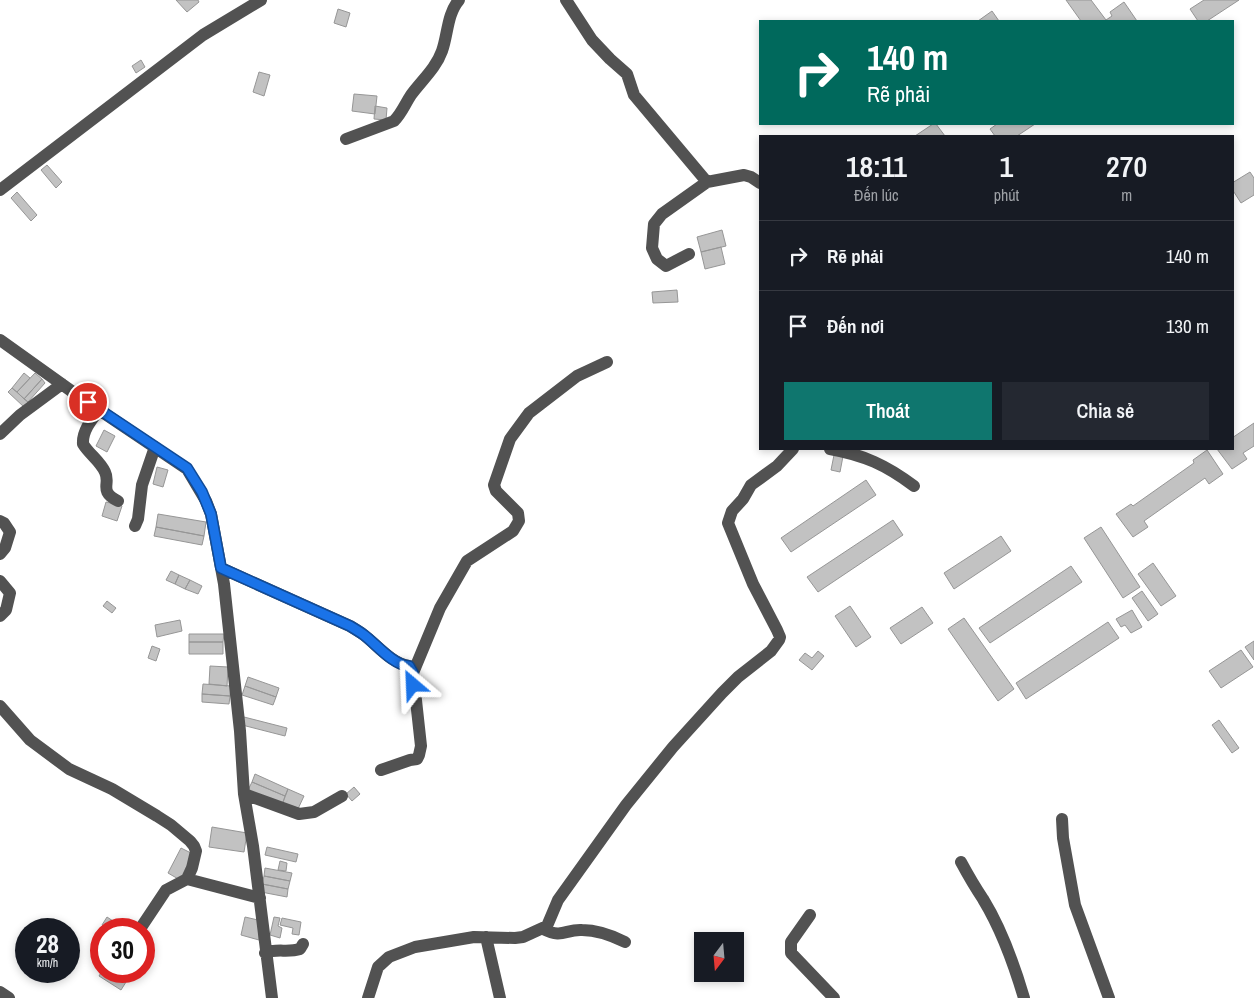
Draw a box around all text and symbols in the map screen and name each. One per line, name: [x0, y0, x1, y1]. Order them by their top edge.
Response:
text: 140 m: [867, 34, 948, 81]
icon: right: [784, 40, 849, 105]
text: Rẽ phải: [867, 79, 930, 109]
text: 18:11: [846, 146, 907, 186]
text: 1: [1000, 146, 1013, 186]
text: 270: [1106, 146, 1147, 186]
text: Đến lúc: [854, 184, 899, 206]
text: phút: [994, 184, 1019, 206]
text: m: [1121, 184, 1132, 206]
icon: right: [784, 242, 812, 270]
text: Rẽ phải: [827, 243, 883, 269]
text: 140 m: [1166, 243, 1209, 269]
icon: arrive: [784, 312, 812, 340]
text: Đến nơi: [827, 313, 884, 339]
text: 130 m: [1166, 313, 1209, 339]
pin: [67, 381, 109, 423]
button: Thoát: [784, 382, 992, 440]
button: Chia sẻ: [1002, 382, 1209, 440]
icon: arrive: [74, 388, 102, 416]
position arrow: [386, 658, 438, 710]
speed limit sign: 30: [90, 918, 155, 983]
text: 28: [36, 927, 59, 961]
north arrow: [694, 932, 744, 982]
map controls: [694, 932, 744, 982]
text: km/h: [37, 955, 58, 971]

